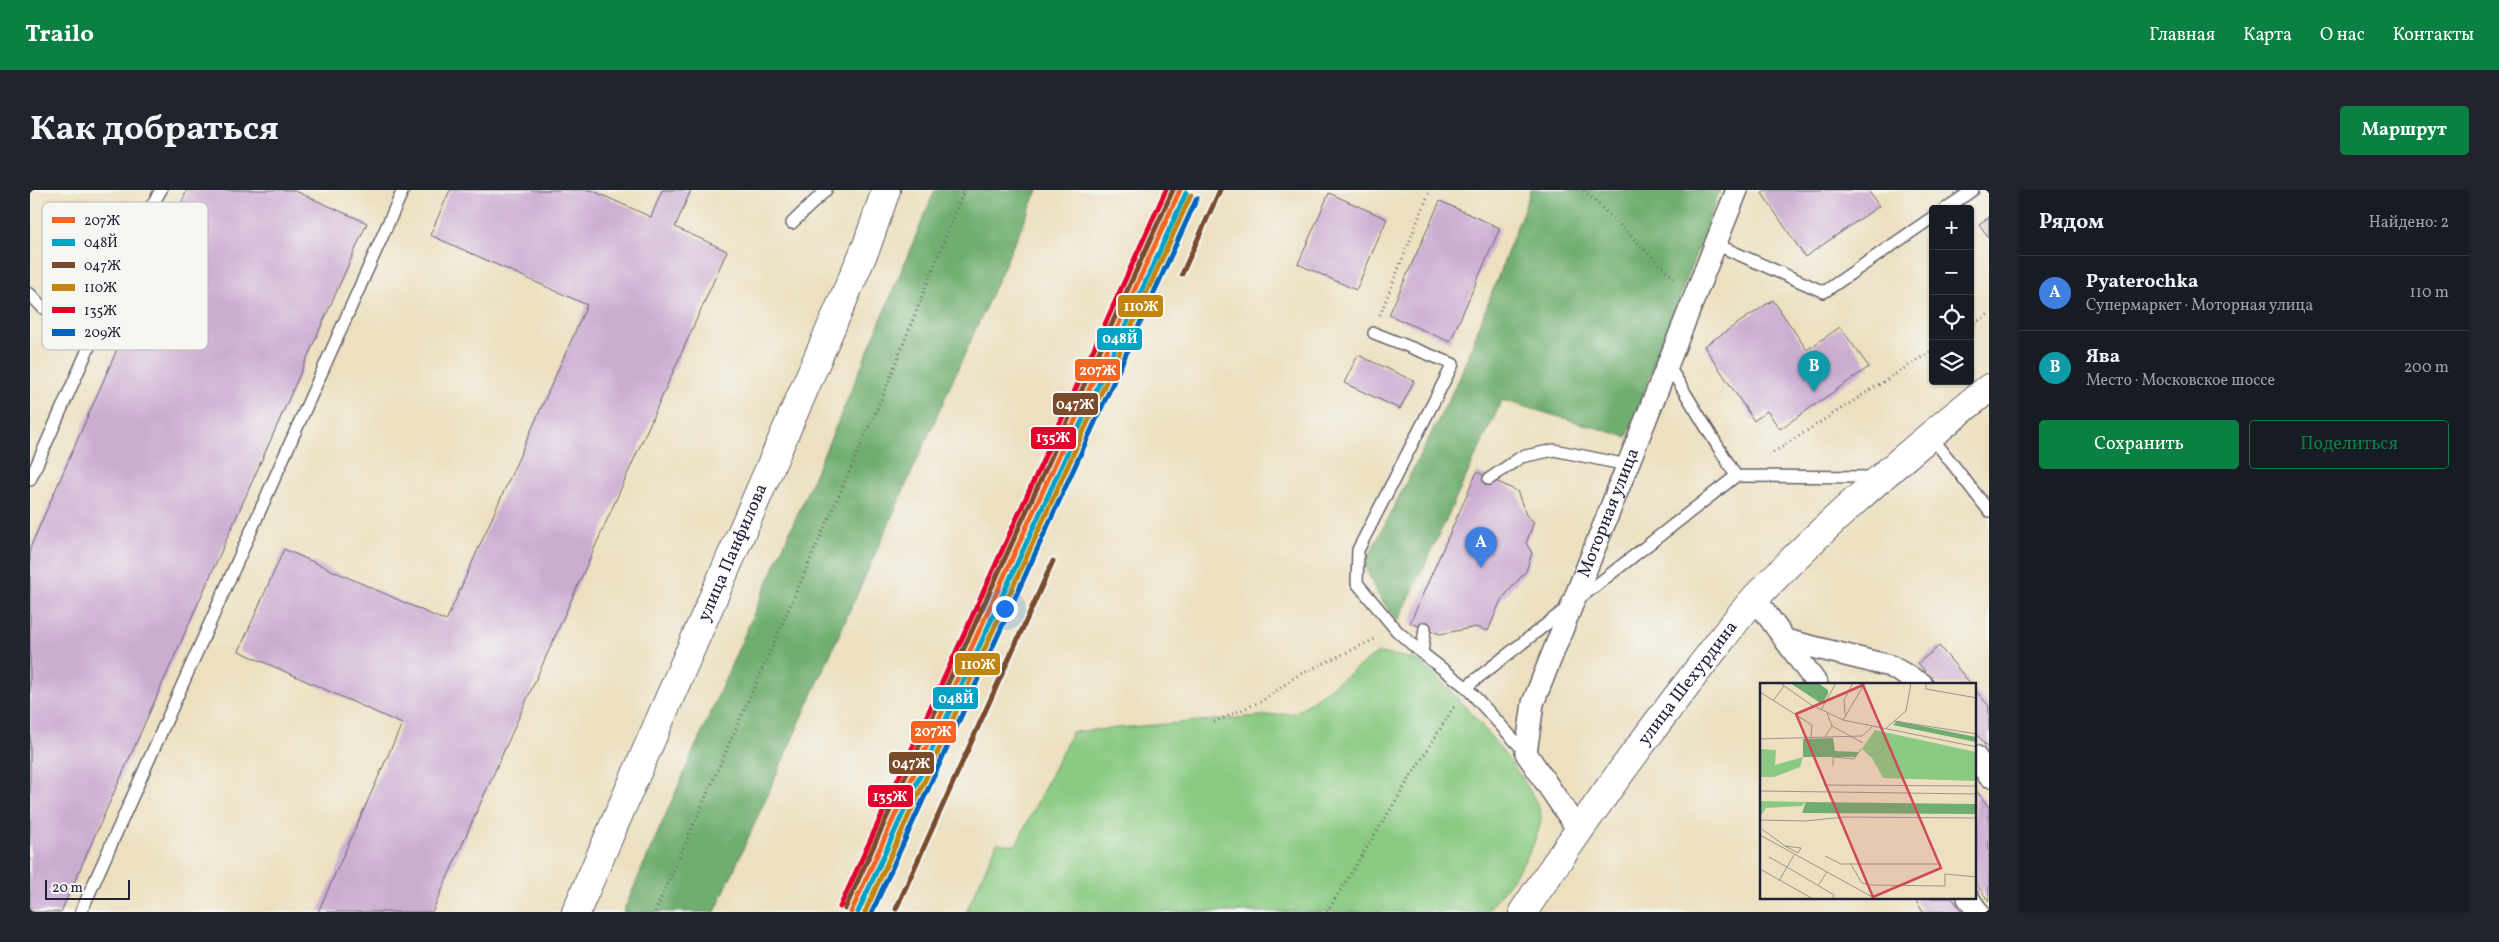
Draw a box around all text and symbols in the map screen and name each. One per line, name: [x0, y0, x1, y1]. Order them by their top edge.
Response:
text: Trailo: [25, 18, 94, 52]
text: Главная: [2149, 23, 2215, 48]
text: Карта: [2243, 23, 2292, 48]
text: О нас: [2320, 23, 2365, 48]
text: Контакты: [2393, 23, 2474, 48]
text: Как добраться: [30, 106, 279, 154]
button: Маршрут: [2340, 106, 2469, 155]
legend: [42, 202, 208, 350]
map controls: [1929, 205, 1974, 385]
button: +: [1929, 205, 1974, 250]
text: Рядом: [2039, 208, 2104, 237]
text: 207Ж: [84, 212, 121, 231]
text: Найдено: 2: [2369, 212, 2449, 234]
text: 048Й: [84, 233, 118, 253]
button: −: [1929, 250, 1974, 295]
text: 047Ж: [84, 257, 121, 276]
text: Pyaterochka: [2086, 269, 2198, 295]
text: 110Ж: [84, 279, 117, 298]
text: A: [2049, 282, 2061, 304]
text: 110 m: [2410, 282, 2449, 304]
line badge: 110Ж: [1117, 294, 1164, 318]
button: locate: [1929, 295, 1974, 340]
text: Супермаркет · Моторная улица: [2086, 295, 2313, 317]
text: 110Ж: [1124, 298, 1159, 317]
text: 135Ж: [84, 302, 117, 321]
text: 209Ж: [84, 324, 121, 343]
line badge: 048Й: [1096, 327, 1143, 351]
text: 048Й: [1102, 329, 1138, 349]
button: layers: [1929, 340, 1974, 385]
text: Ява: [2086, 344, 2120, 370]
pin: B: [1798, 351, 1830, 392]
text: B: [2050, 357, 2060, 379]
text: 200 m: [2404, 357, 2449, 379]
line badge: 207Ж: [1074, 358, 1121, 382]
text: 207Ж: [1079, 362, 1117, 381]
text: Место · Московское шоссе: [2086, 370, 2275, 392]
line badge: 047Ж: [1052, 392, 1099, 416]
text: 047Ж: [1056, 396, 1094, 415]
button: Сохранить: [2039, 420, 2239, 469]
button: Поделиться: [2249, 420, 2449, 469]
line badge: 135Ж: [1030, 426, 1077, 450]
text: 135Ж: [1036, 429, 1070, 448]
street label: Моторная улица: [1572, 444, 1646, 581]
street label: улица Панфилова: [692, 480, 774, 626]
pin: A: [1465, 527, 1497, 568]
your location: [992, 596, 1018, 622]
street label: улица Шехурдина: [1632, 616, 1744, 751]
line badge: 110Ж: [954, 652, 1001, 676]
text: 110Ж: [961, 656, 996, 675]
inset map: [1760, 683, 1976, 900]
line badge: 048Й: [932, 686, 979, 710]
text: 048Й: [938, 689, 974, 709]
line badge: 207Ж: [910, 720, 957, 744]
text: 207Ж: [914, 723, 952, 742]
line badge: 047Ж: [888, 751, 935, 775]
text: 047Ж: [892, 755, 930, 774]
line badge: 135Ж: [867, 784, 914, 808]
text: 135Ж: [873, 788, 907, 807]
scale bar: [45, 877, 130, 900]
text: 20 m: [52, 879, 83, 898]

